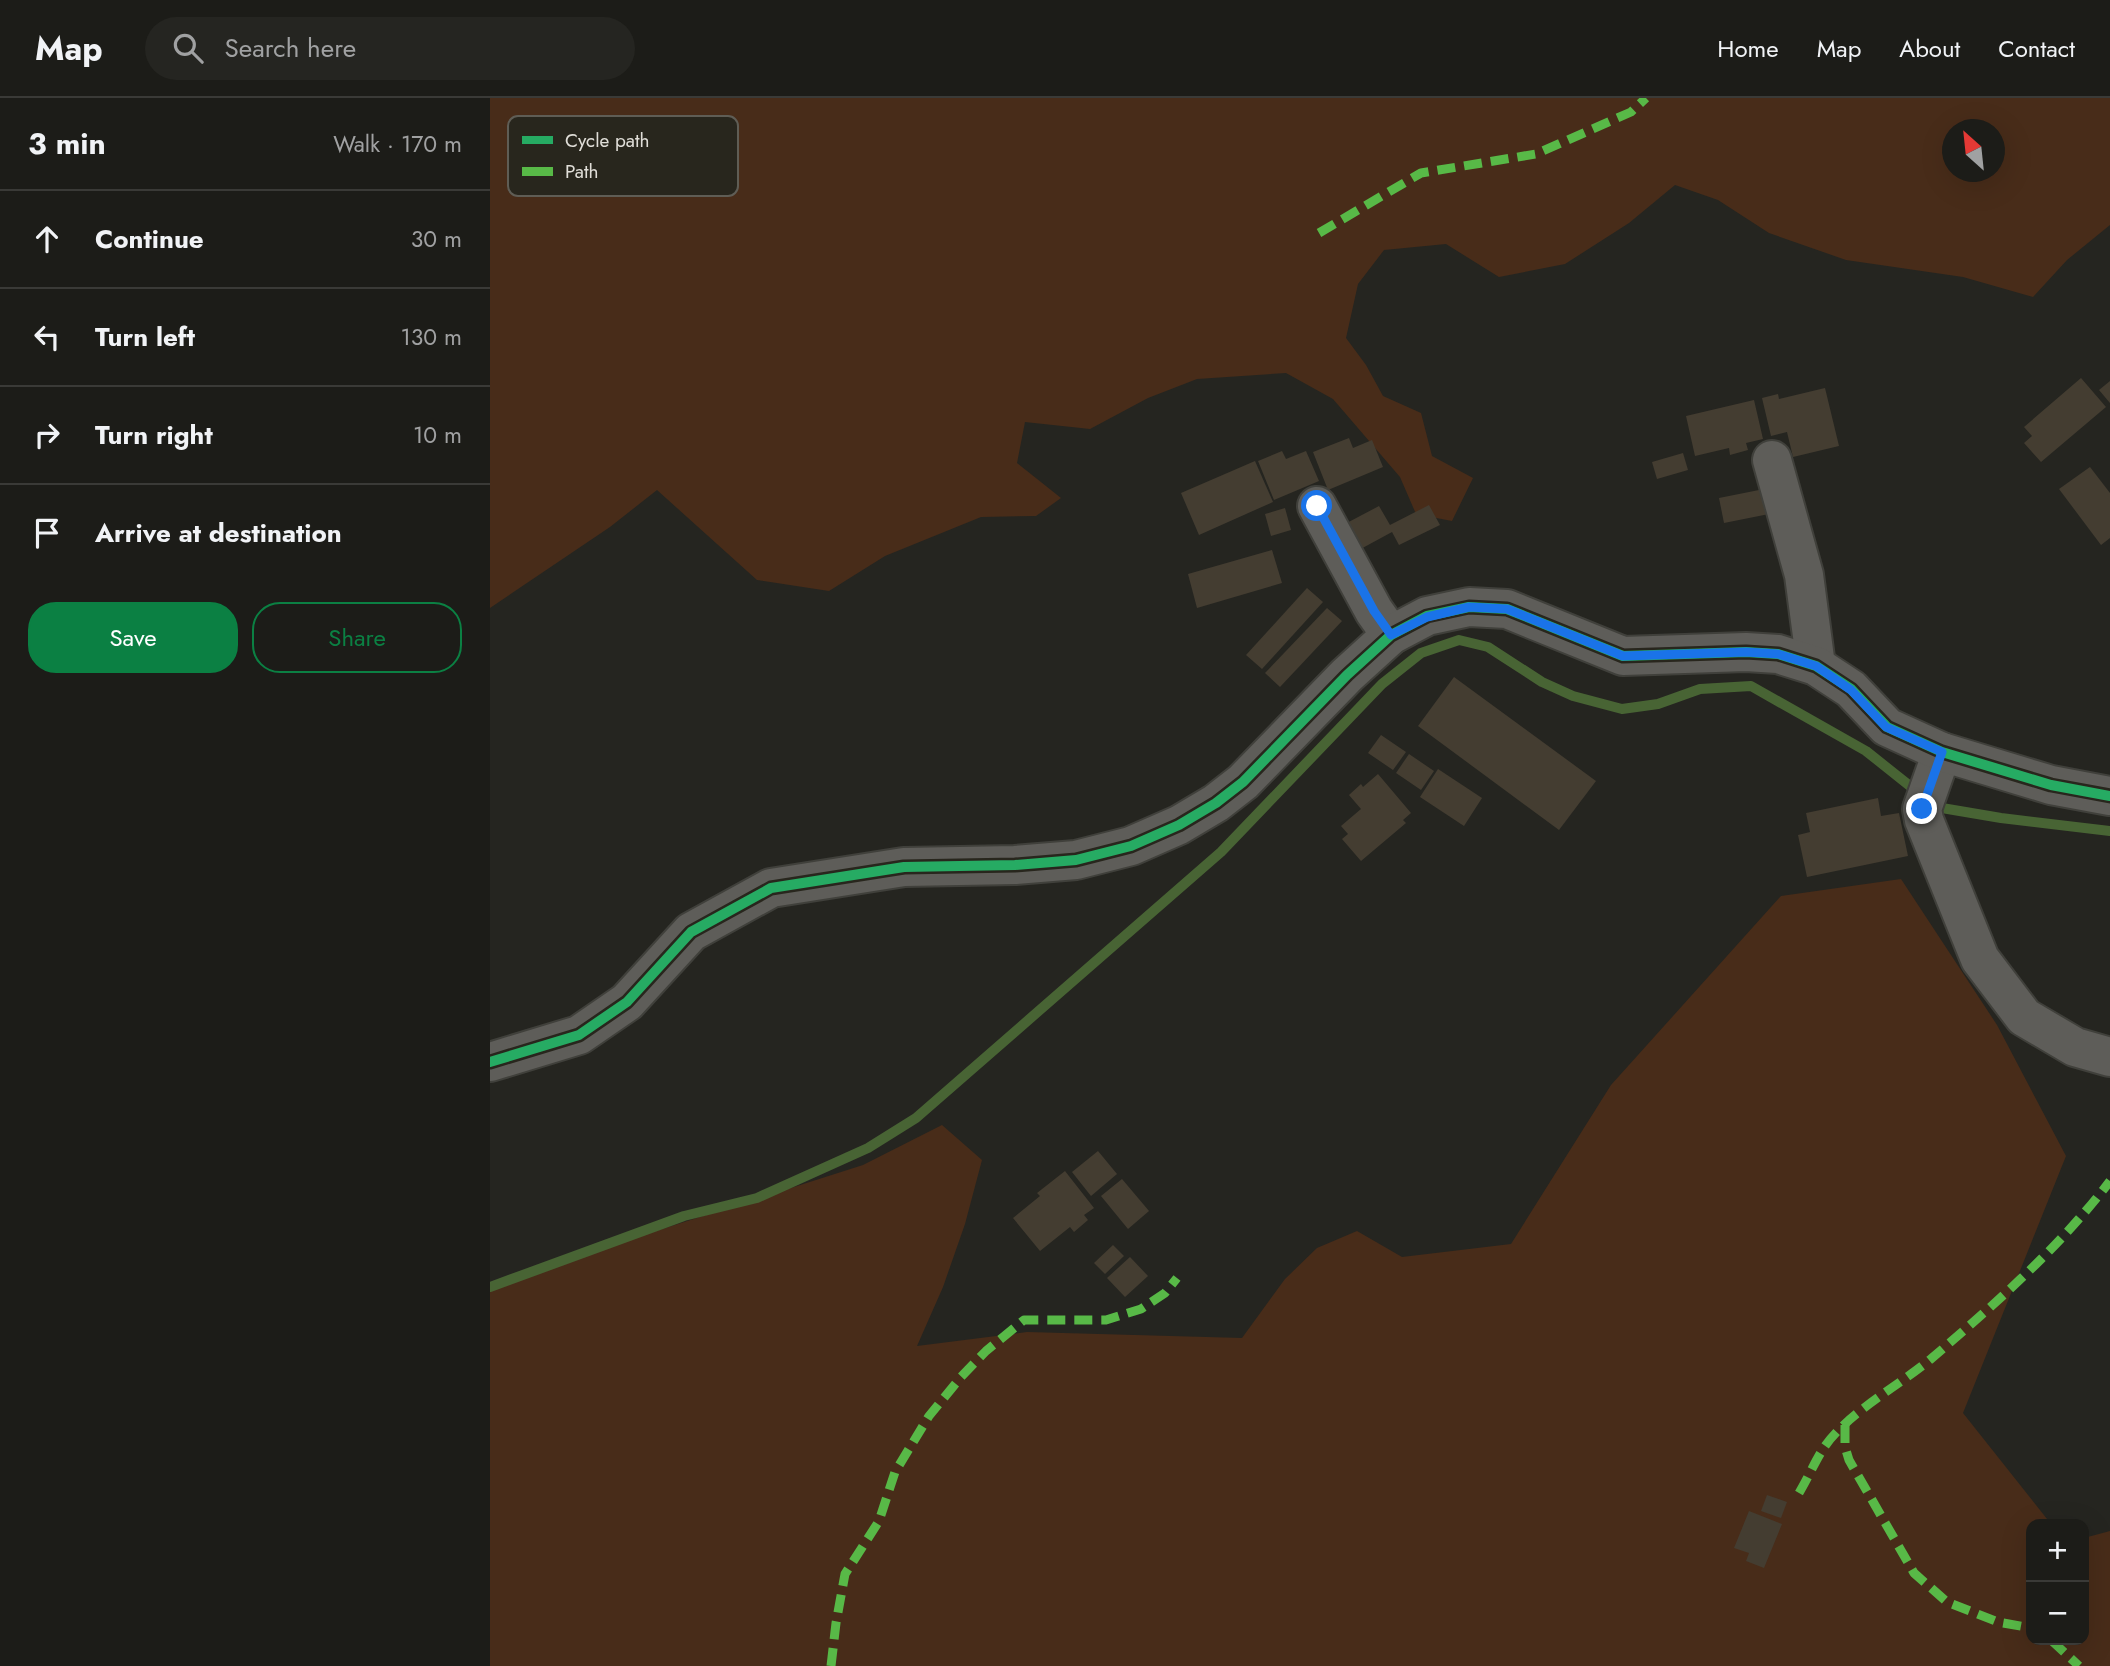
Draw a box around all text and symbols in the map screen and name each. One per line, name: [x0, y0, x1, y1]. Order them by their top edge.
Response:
search box: [145, 17, 635, 80]
text: Map: [35, 25, 103, 72]
icon: search: [169, 29, 207, 67]
text: Search here: [225, 29, 356, 67]
text: Home: [1717, 31, 1779, 66]
text: Map: [1817, 31, 1861, 66]
text: About: [1899, 31, 1960, 66]
text: Contact: [1998, 31, 2075, 66]
legend: [508, 116, 738, 196]
north arrow: [1942, 119, 2005, 182]
text: 3 min: [28, 122, 106, 165]
text: Walk · 170 m: [333, 127, 462, 161]
text: Cycle path: [565, 127, 650, 154]
text: Path: [565, 158, 599, 185]
icon: ahead: [28, 220, 66, 258]
text: Continue: [95, 220, 204, 258]
text: 30 m: [411, 222, 462, 256]
icon: left: [28, 318, 66, 356]
text: Turn left: [95, 318, 195, 356]
text: 130 m: [400, 320, 462, 354]
icon: right: [28, 416, 66, 454]
text: Turn right: [95, 416, 213, 454]
text: 10 m: [413, 418, 462, 452]
route start: [1301, 490, 1332, 521]
icon: arrive: [28, 514, 66, 552]
text: Arrive at destination: [95, 514, 342, 552]
button: Save: [28, 602, 238, 673]
button: Share: [252, 602, 462, 673]
route end: [1906, 793, 1937, 824]
map controls: [2026, 1519, 2089, 1645]
button: +: [2026, 1519, 2089, 1582]
button: −: [2026, 1582, 2089, 1645]

